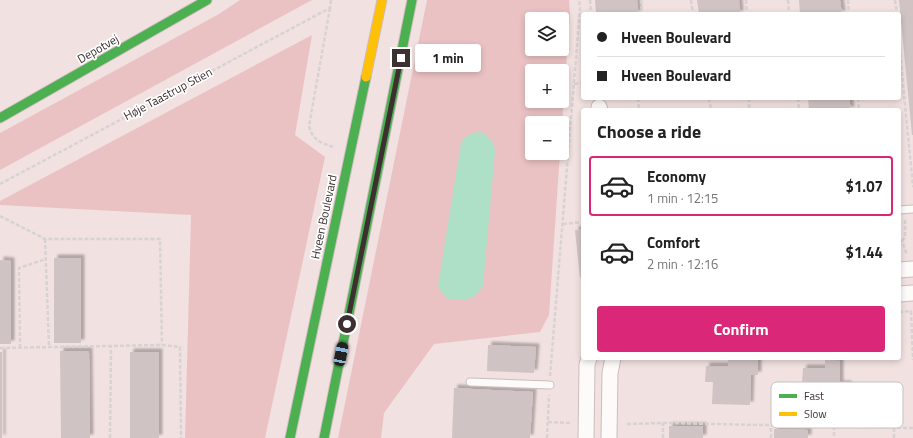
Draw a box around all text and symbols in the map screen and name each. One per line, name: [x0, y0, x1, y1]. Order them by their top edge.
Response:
map controls: [525, 12, 569, 160]
button: layers: [525, 12, 569, 56]
text: Hveen Boulevard: [621, 26, 731, 49]
street label: Depotvej: [74, 29, 122, 68]
callout: 1 min: [415, 44, 481, 72]
text: 1 min: [432, 48, 464, 68]
route end: [392, 49, 410, 67]
street label: Høje Taastrup Stien: [120, 62, 215, 125]
button: +: [525, 64, 569, 108]
text: Hveen Boulevard: [621, 64, 731, 87]
button: −: [525, 116, 569, 160]
text: Choose a ride: [597, 118, 701, 145]
text: Economy: [647, 165, 706, 188]
icon: car: [599, 168, 635, 204]
street label: Hveen Boulevard: [305, 173, 342, 261]
text: $1.07: [846, 175, 883, 198]
text: 1 min · 12:15: [647, 188, 718, 208]
text: Comfort: [647, 231, 700, 254]
icon: car: [599, 234, 635, 270]
text: $1.44: [846, 241, 883, 264]
text: 2 min · 12:16: [647, 254, 718, 274]
button: Confirm: [597, 306, 885, 352]
route start: [338, 315, 356, 333]
car: [333, 341, 349, 367]
legend: [771, 382, 903, 428]
text: Fast: [804, 388, 824, 404]
text: Slow: [804, 406, 827, 422]

